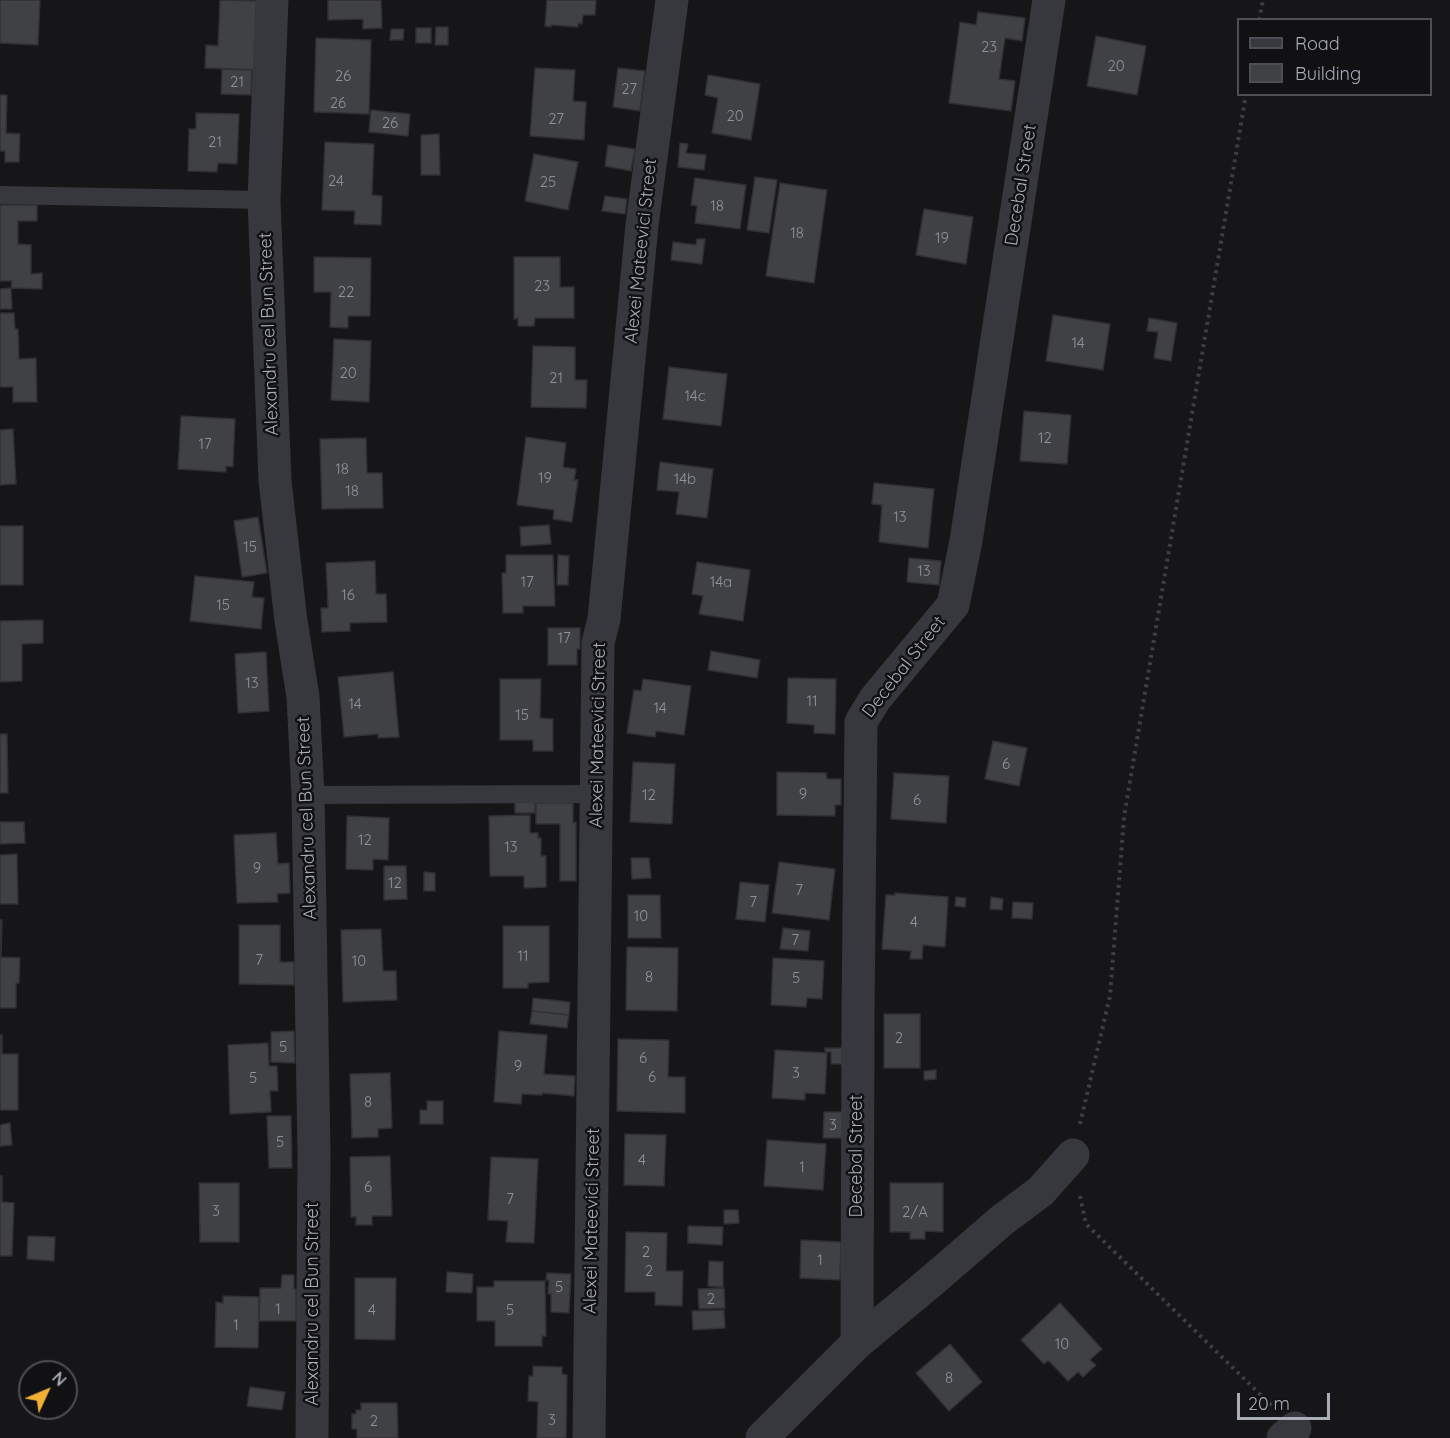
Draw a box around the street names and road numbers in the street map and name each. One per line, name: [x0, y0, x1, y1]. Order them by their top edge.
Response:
street label: Decebal Street: [1001, 123, 1041, 247]
street label: Alexei Mateevici Street: [621, 157, 661, 345]
street label: Alexandru cel Bun Street: [255, 232, 283, 436]
street label: Decebal Street: [858, 612, 950, 722]
street label: Alexei Mateevici Street: [586, 642, 610, 828]
street label: Alexandru cel Bun Street: [293, 716, 321, 920]
street label: Decebal Street: [846, 1095, 868, 1217]
street label: Alexei Mateevici Street: [580, 1128, 604, 1314]
street label: Alexandru cel Bun Street: [302, 1202, 324, 1406]

